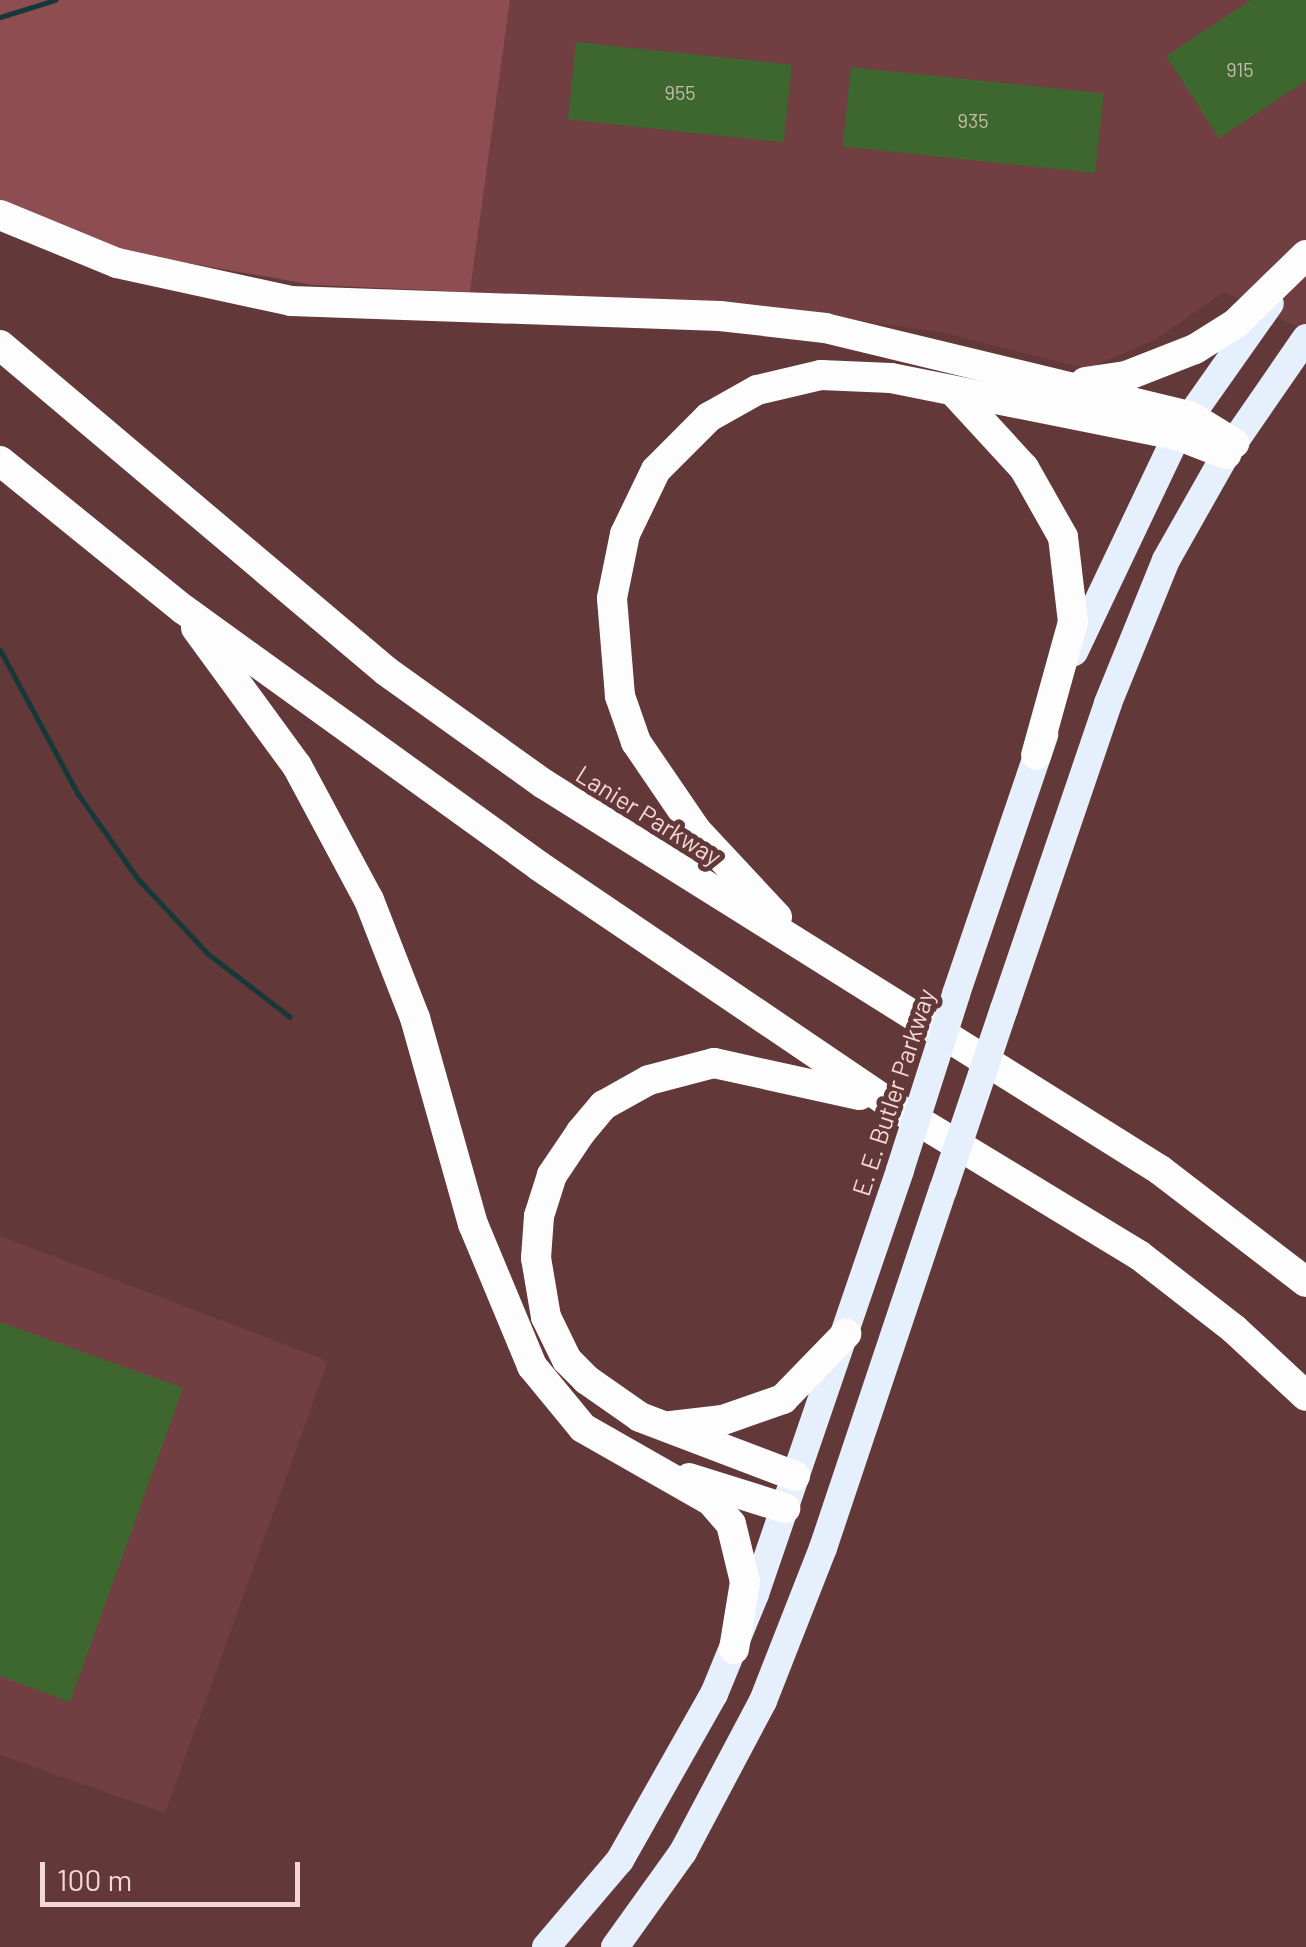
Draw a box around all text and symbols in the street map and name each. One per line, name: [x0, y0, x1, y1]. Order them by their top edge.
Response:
house number: 915: [1226, 57, 1254, 81]
house number: 955: [665, 80, 695, 104]
house number: 935: [958, 108, 988, 132]
street label: Lanier Parkway: [571, 758, 727, 872]
street label: E. E. Butler Parkway: [845, 985, 941, 1199]
scale bar: [45, 1842, 305, 1904]
text: 100 m: [57, 1861, 132, 1897]

